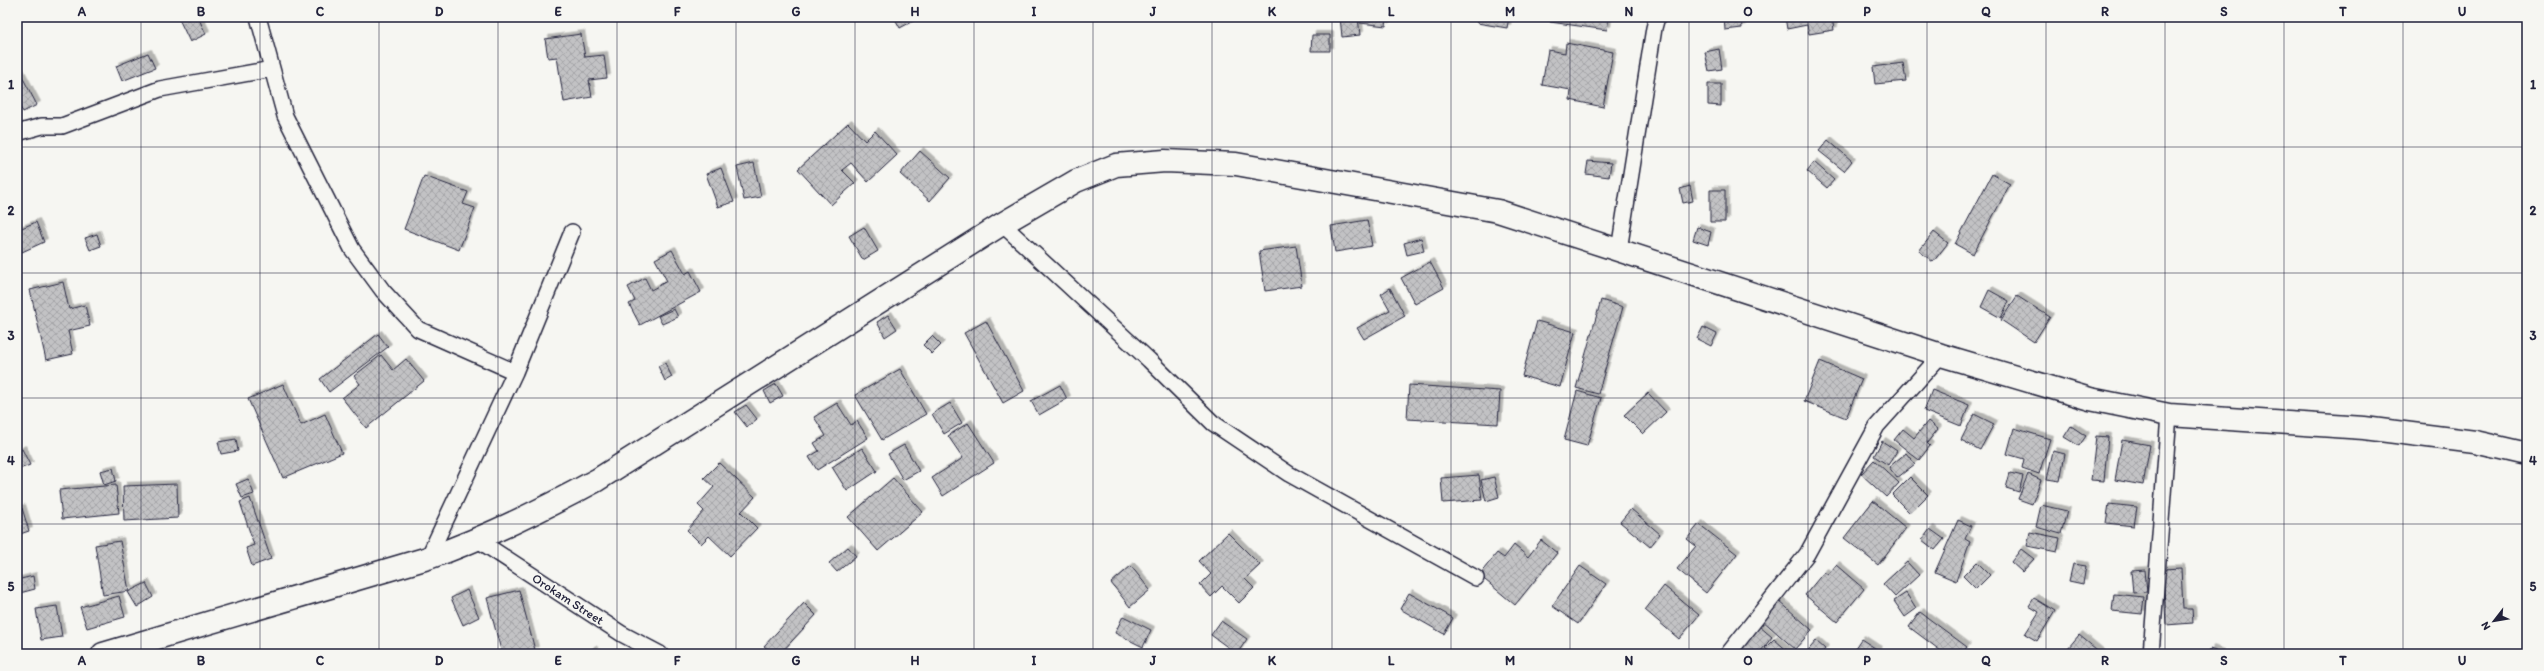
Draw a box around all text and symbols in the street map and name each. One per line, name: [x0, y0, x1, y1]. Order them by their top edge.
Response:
text: A: [77, 4, 87, 19]
text: B: [197, 4, 206, 19]
text: C: [316, 4, 325, 19]
text: D: [435, 4, 444, 19]
text: E: [554, 4, 562, 19]
text: F: [674, 4, 681, 19]
text: G: [792, 4, 801, 19]
text: H: [911, 4, 920, 19]
text: I: [1032, 4, 1037, 19]
text: J: [1149, 4, 1157, 19]
text: K: [1268, 4, 1277, 19]
text: L: [1388, 4, 1395, 19]
text: M: [1505, 4, 1515, 19]
text: N: [1625, 4, 1634, 19]
text: O: [1743, 4, 1753, 19]
text: P: [1863, 4, 1871, 19]
text: Q: [1981, 4, 1991, 19]
text: R: [2101, 4, 2109, 19]
text: S: [2220, 4, 2228, 19]
text: T: [2338, 4, 2347, 19]
text: U: [2458, 4, 2467, 19]
text: 1: [8, 77, 14, 92]
text: 1: [2530, 77, 2536, 92]
text: 2: [8, 203, 15, 218]
text: 2: [2530, 203, 2537, 218]
text: 3: [7, 328, 15, 343]
text: 3: [2529, 328, 2537, 343]
text: 4: [7, 453, 15, 468]
text: 4: [2529, 453, 2537, 468]
street label: Orokam Street: [529, 570, 607, 628]
text: 5: [8, 579, 15, 594]
text: 5: [2530, 579, 2537, 594]
north arrow: [2474, 601, 2514, 641]
text: N: [2478, 619, 2493, 632]
text: A: [77, 653, 87, 668]
text: B: [197, 653, 206, 668]
text: C: [316, 653, 325, 668]
text: D: [435, 653, 444, 668]
text: E: [554, 653, 562, 668]
text: F: [674, 653, 681, 668]
text: G: [792, 653, 801, 668]
text: H: [911, 653, 920, 668]
text: I: [1032, 653, 1037, 668]
text: J: [1149, 653, 1157, 668]
text: K: [1268, 653, 1277, 668]
text: L: [1388, 653, 1395, 668]
text: M: [1505, 653, 1515, 668]
text: N: [1625, 653, 1634, 668]
text: O: [1743, 653, 1753, 668]
text: P: [1863, 653, 1871, 668]
text: Q: [1981, 653, 1991, 668]
text: R: [2101, 653, 2109, 668]
text: S: [2220, 653, 2228, 668]
text: T: [2338, 653, 2347, 668]
text: U: [2458, 653, 2467, 668]

